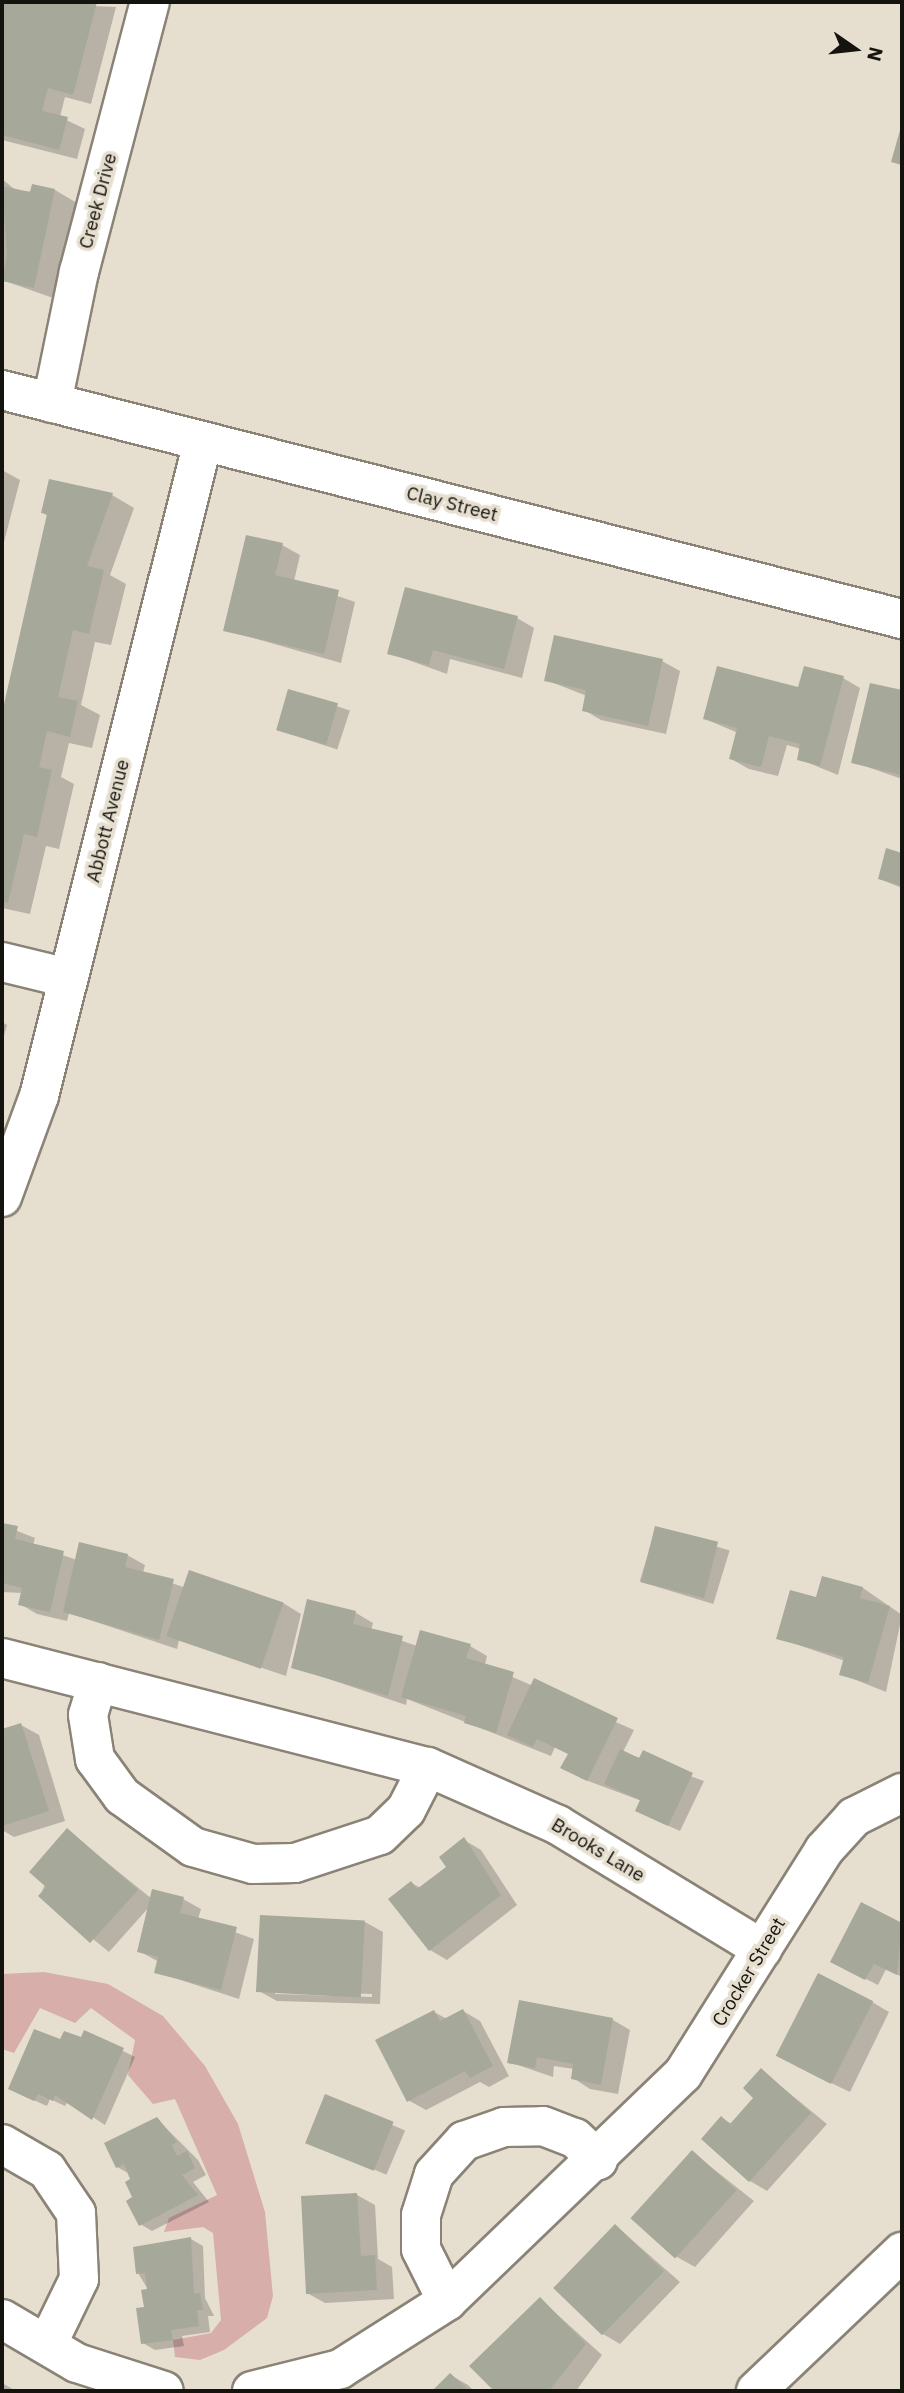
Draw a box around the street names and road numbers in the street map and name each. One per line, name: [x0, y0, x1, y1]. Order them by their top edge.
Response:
street label: Creek Drive: [74, 151, 122, 251]
street label: Clay Street: [404, 482, 500, 526]
street label: Abbott Avenue: [82, 757, 134, 885]
street label: Brooks Lane: [547, 1813, 649, 1887]
street label: Crocker Street: [708, 1914, 790, 2030]

